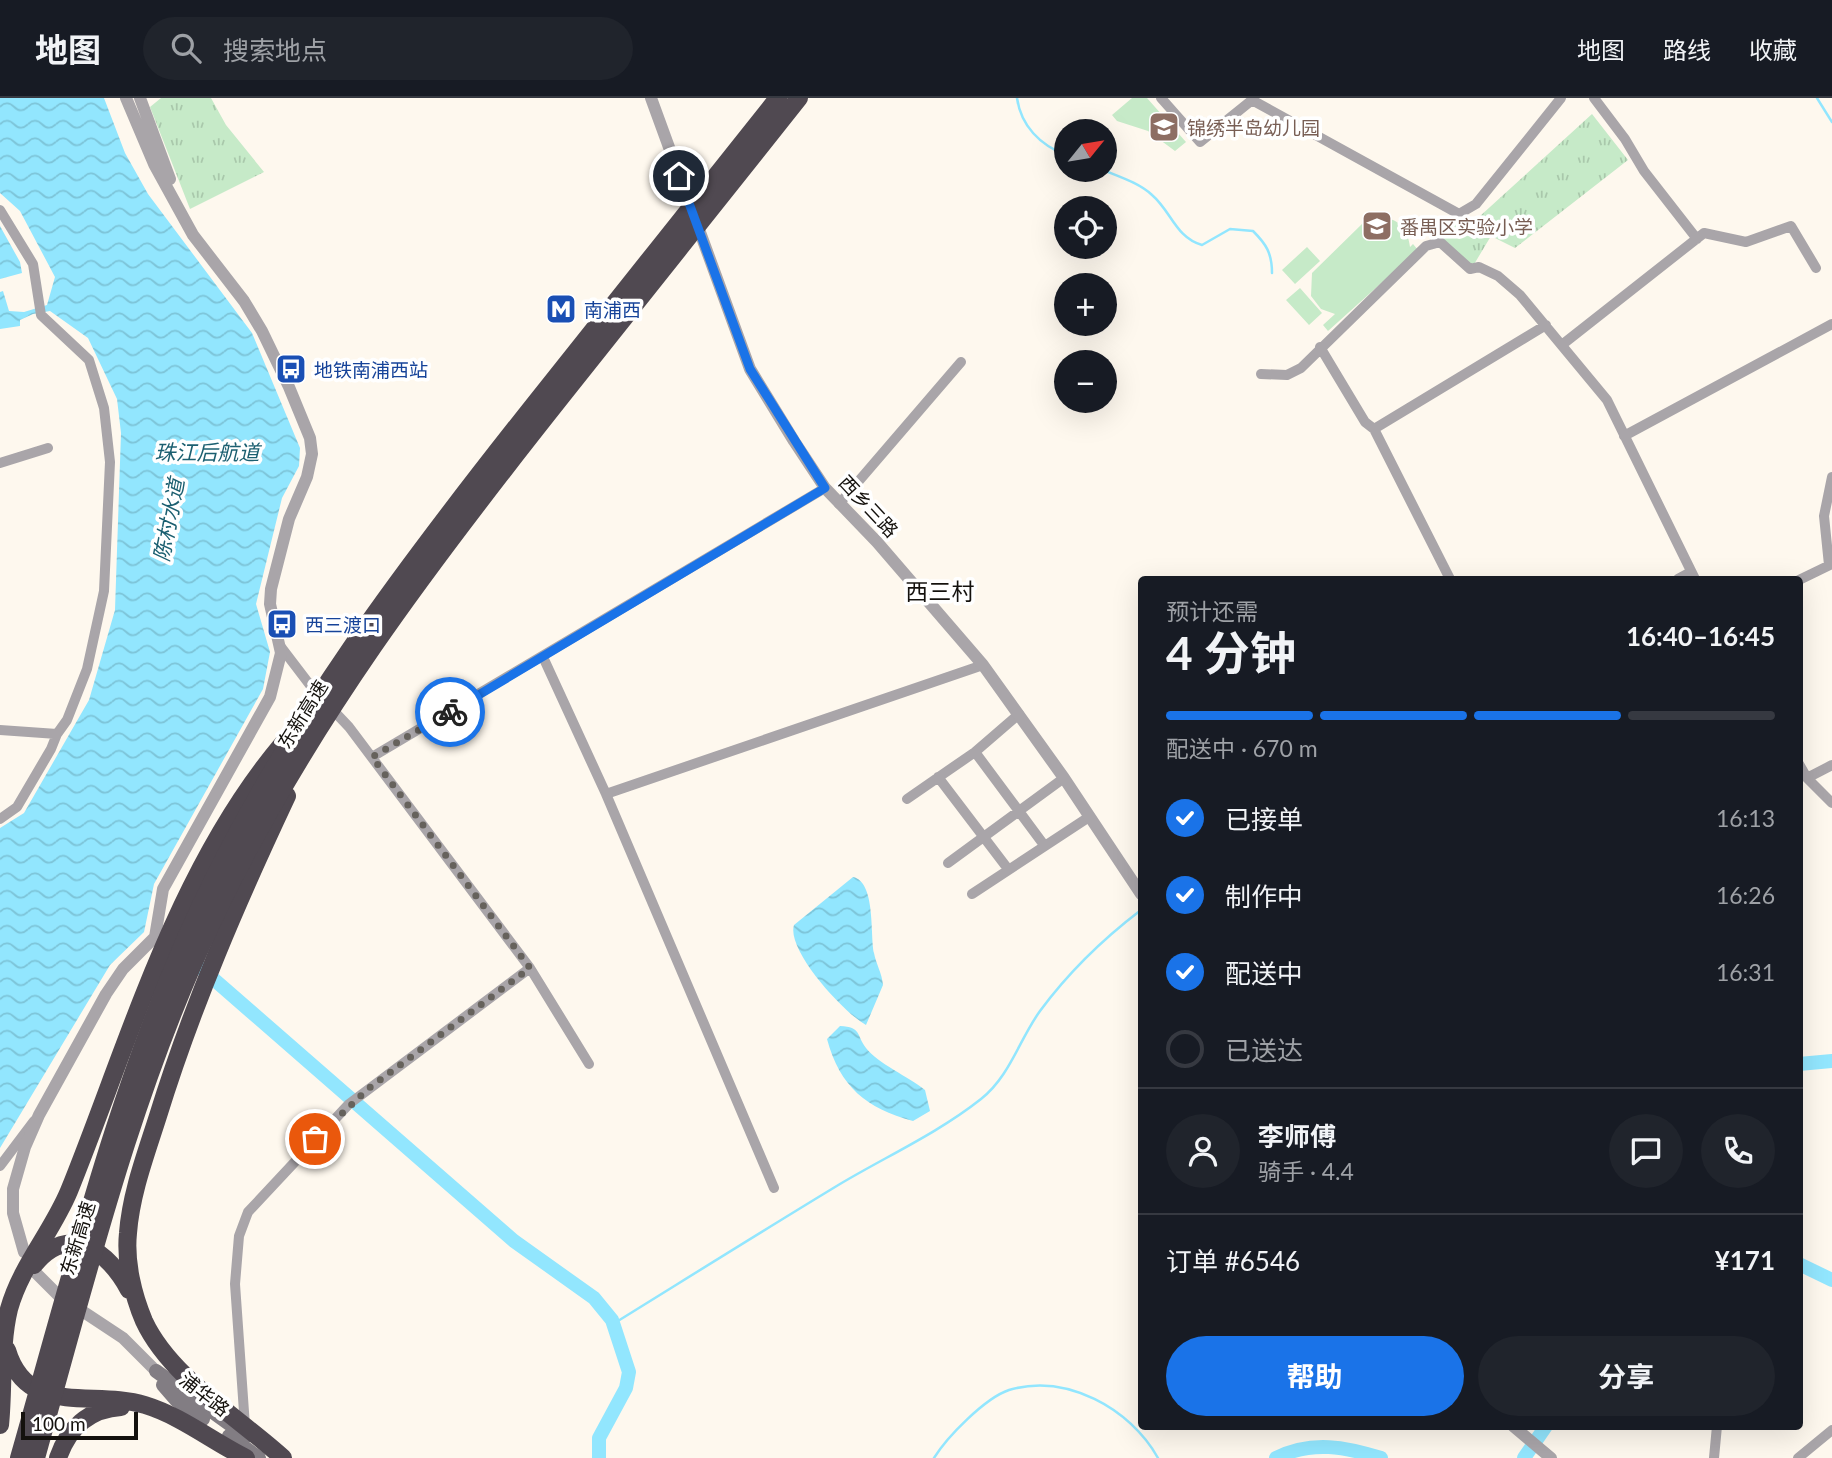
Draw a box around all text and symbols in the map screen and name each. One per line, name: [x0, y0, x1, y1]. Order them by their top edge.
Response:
search box: [143, 17, 633, 80]
text: 地图: [35, 29, 101, 69]
icon: search: [167, 29, 205, 67]
text: 搜索地点: [223, 34, 327, 66]
text: 地图: [1577, 35, 1625, 64]
text: 路线: [1663, 35, 1711, 64]
text: 收藏: [1749, 35, 1797, 64]
school or university icon: 锦绣半岛幼儿园: [1147, 110, 1181, 144]
place label: 锦绣半岛幼儿园: [1187, 116, 1320, 139]
north arrow: [1054, 119, 1116, 182]
map controls: [1054, 119, 1117, 413]
pin: [649, 146, 709, 206]
icon: home: [660, 157, 698, 195]
button: locate: [1054, 196, 1117, 259]
school or university icon: 番禺区实验小学: [1360, 209, 1394, 243]
place label: 番禺区实验小学: [1400, 215, 1533, 238]
button: +: [1054, 273, 1117, 336]
metro station icon: 南浦西: [544, 292, 578, 326]
place label: 南浦西: [584, 298, 641, 321]
button: −: [1054, 350, 1117, 413]
bus stop icon: 地铁南浦西站: [274, 352, 308, 386]
place label: 地铁南浦西站: [314, 358, 428, 381]
water label: 珠江后航道: [155, 439, 262, 464]
street label: 西乡三路: [835, 470, 903, 542]
water label: 陈村水道: [148, 473, 189, 564]
district label: 西三村: [906, 577, 975, 605]
text: 预计还需: [1166, 597, 1258, 625]
bus stop icon: 西三渡口: [265, 607, 299, 641]
place label: 西三渡口: [305, 613, 381, 636]
text: 16:40–16:45: [1626, 620, 1775, 652]
text: 4 分钟: [1166, 625, 1296, 680]
street label: 东新高速: [272, 676, 332, 752]
courier: [415, 677, 485, 747]
icon: bike: [431, 693, 469, 731]
text: 配送中 · 670 m: [1166, 734, 1318, 762]
icon: check: [1166, 799, 1204, 837]
text: 已接单: [1225, 803, 1303, 835]
text: 16:13: [1716, 804, 1775, 832]
icon: check: [1166, 876, 1204, 914]
text: 制作中: [1225, 880, 1303, 912]
text: 16:26: [1716, 881, 1775, 909]
icon: check: [1166, 953, 1204, 991]
text: 配送中: [1225, 957, 1303, 989]
text: 16:31: [1716, 958, 1775, 986]
text: 已送达: [1225, 1034, 1303, 1066]
pin: [285, 1109, 345, 1169]
button: person: [1166, 1114, 1240, 1188]
button: chat: [1609, 1114, 1683, 1188]
button: phone: [1701, 1114, 1775, 1188]
icon: bag: [296, 1120, 334, 1158]
text: 李师傅: [1258, 1120, 1336, 1152]
text: 骑手 · 4.4: [1258, 1157, 1354, 1185]
street label: 东新高速: [55, 1198, 99, 1278]
text: ¥171: [1715, 1244, 1775, 1276]
text: 订单 #6546: [1166, 1245, 1300, 1277]
button: 帮助: [1166, 1336, 1464, 1416]
button: 分享: [1478, 1336, 1775, 1416]
street label: 浦华路: [175, 1367, 235, 1421]
scale bar: [21, 1409, 138, 1441]
text: 100 m: [32, 1412, 86, 1435]

